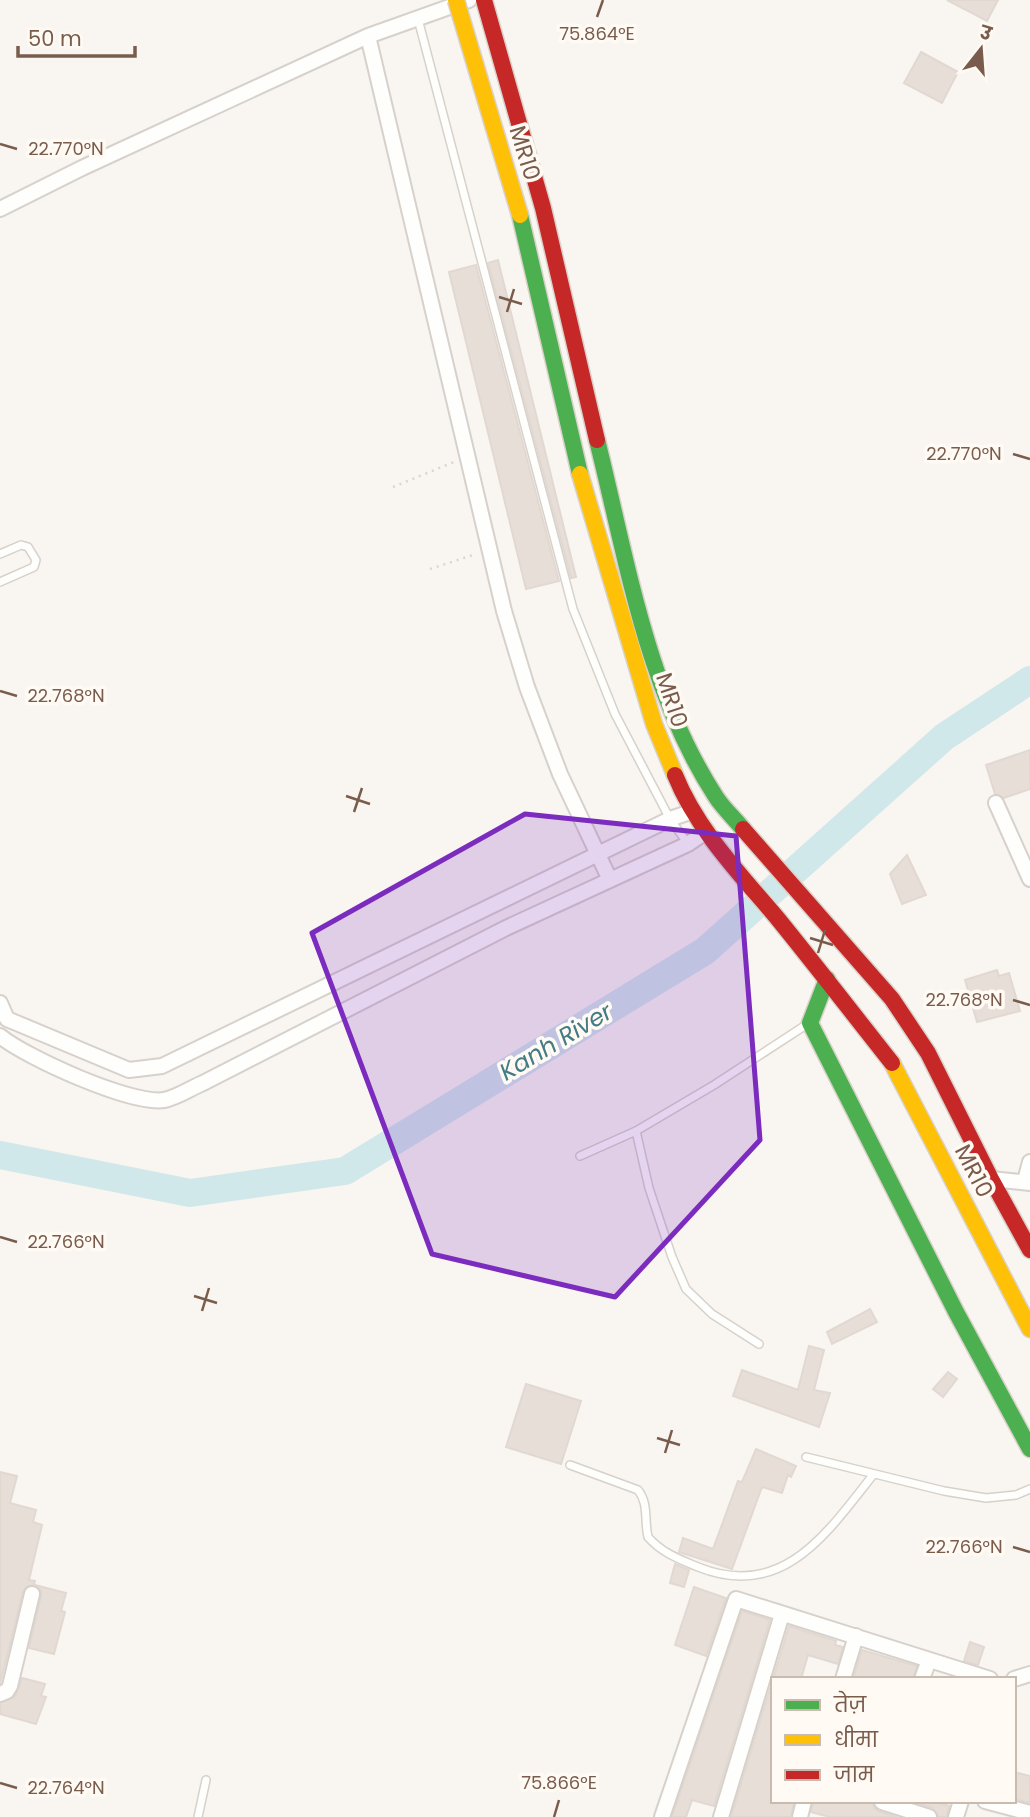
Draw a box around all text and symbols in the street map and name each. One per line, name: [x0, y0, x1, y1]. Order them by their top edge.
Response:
scale bar: [18, 14, 135, 58]
north arrow: [946, 14, 1016, 84]
text: उ: [976, 18, 996, 48]
text: 75.864°E: [559, 21, 635, 46]
text: 50 m: [28, 24, 82, 53]
street label: MR10: [502, 122, 548, 184]
text: 22.770°N: [28, 136, 104, 161]
text: 22.770°N: [926, 441, 1002, 466]
street label: MR10: [648, 669, 696, 731]
text: 22.768°N: [27, 683, 105, 708]
text: 22.768°N: [925, 987, 1003, 1012]
water label: Kanh River: [493, 994, 619, 1088]
street label: MR10: [947, 1139, 1001, 1203]
text: 22.766°N: [27, 1229, 105, 1254]
text: 22.766°N: [925, 1534, 1003, 1559]
legend: [771, 1677, 1016, 1803]
text: तेज़: [833, 1690, 868, 1719]
text: धीमा: [834, 1725, 879, 1754]
text: जाम: [833, 1760, 876, 1789]
text: 75.866°E: [521, 1770, 597, 1795]
text: 22.764°N: [27, 1775, 105, 1800]

